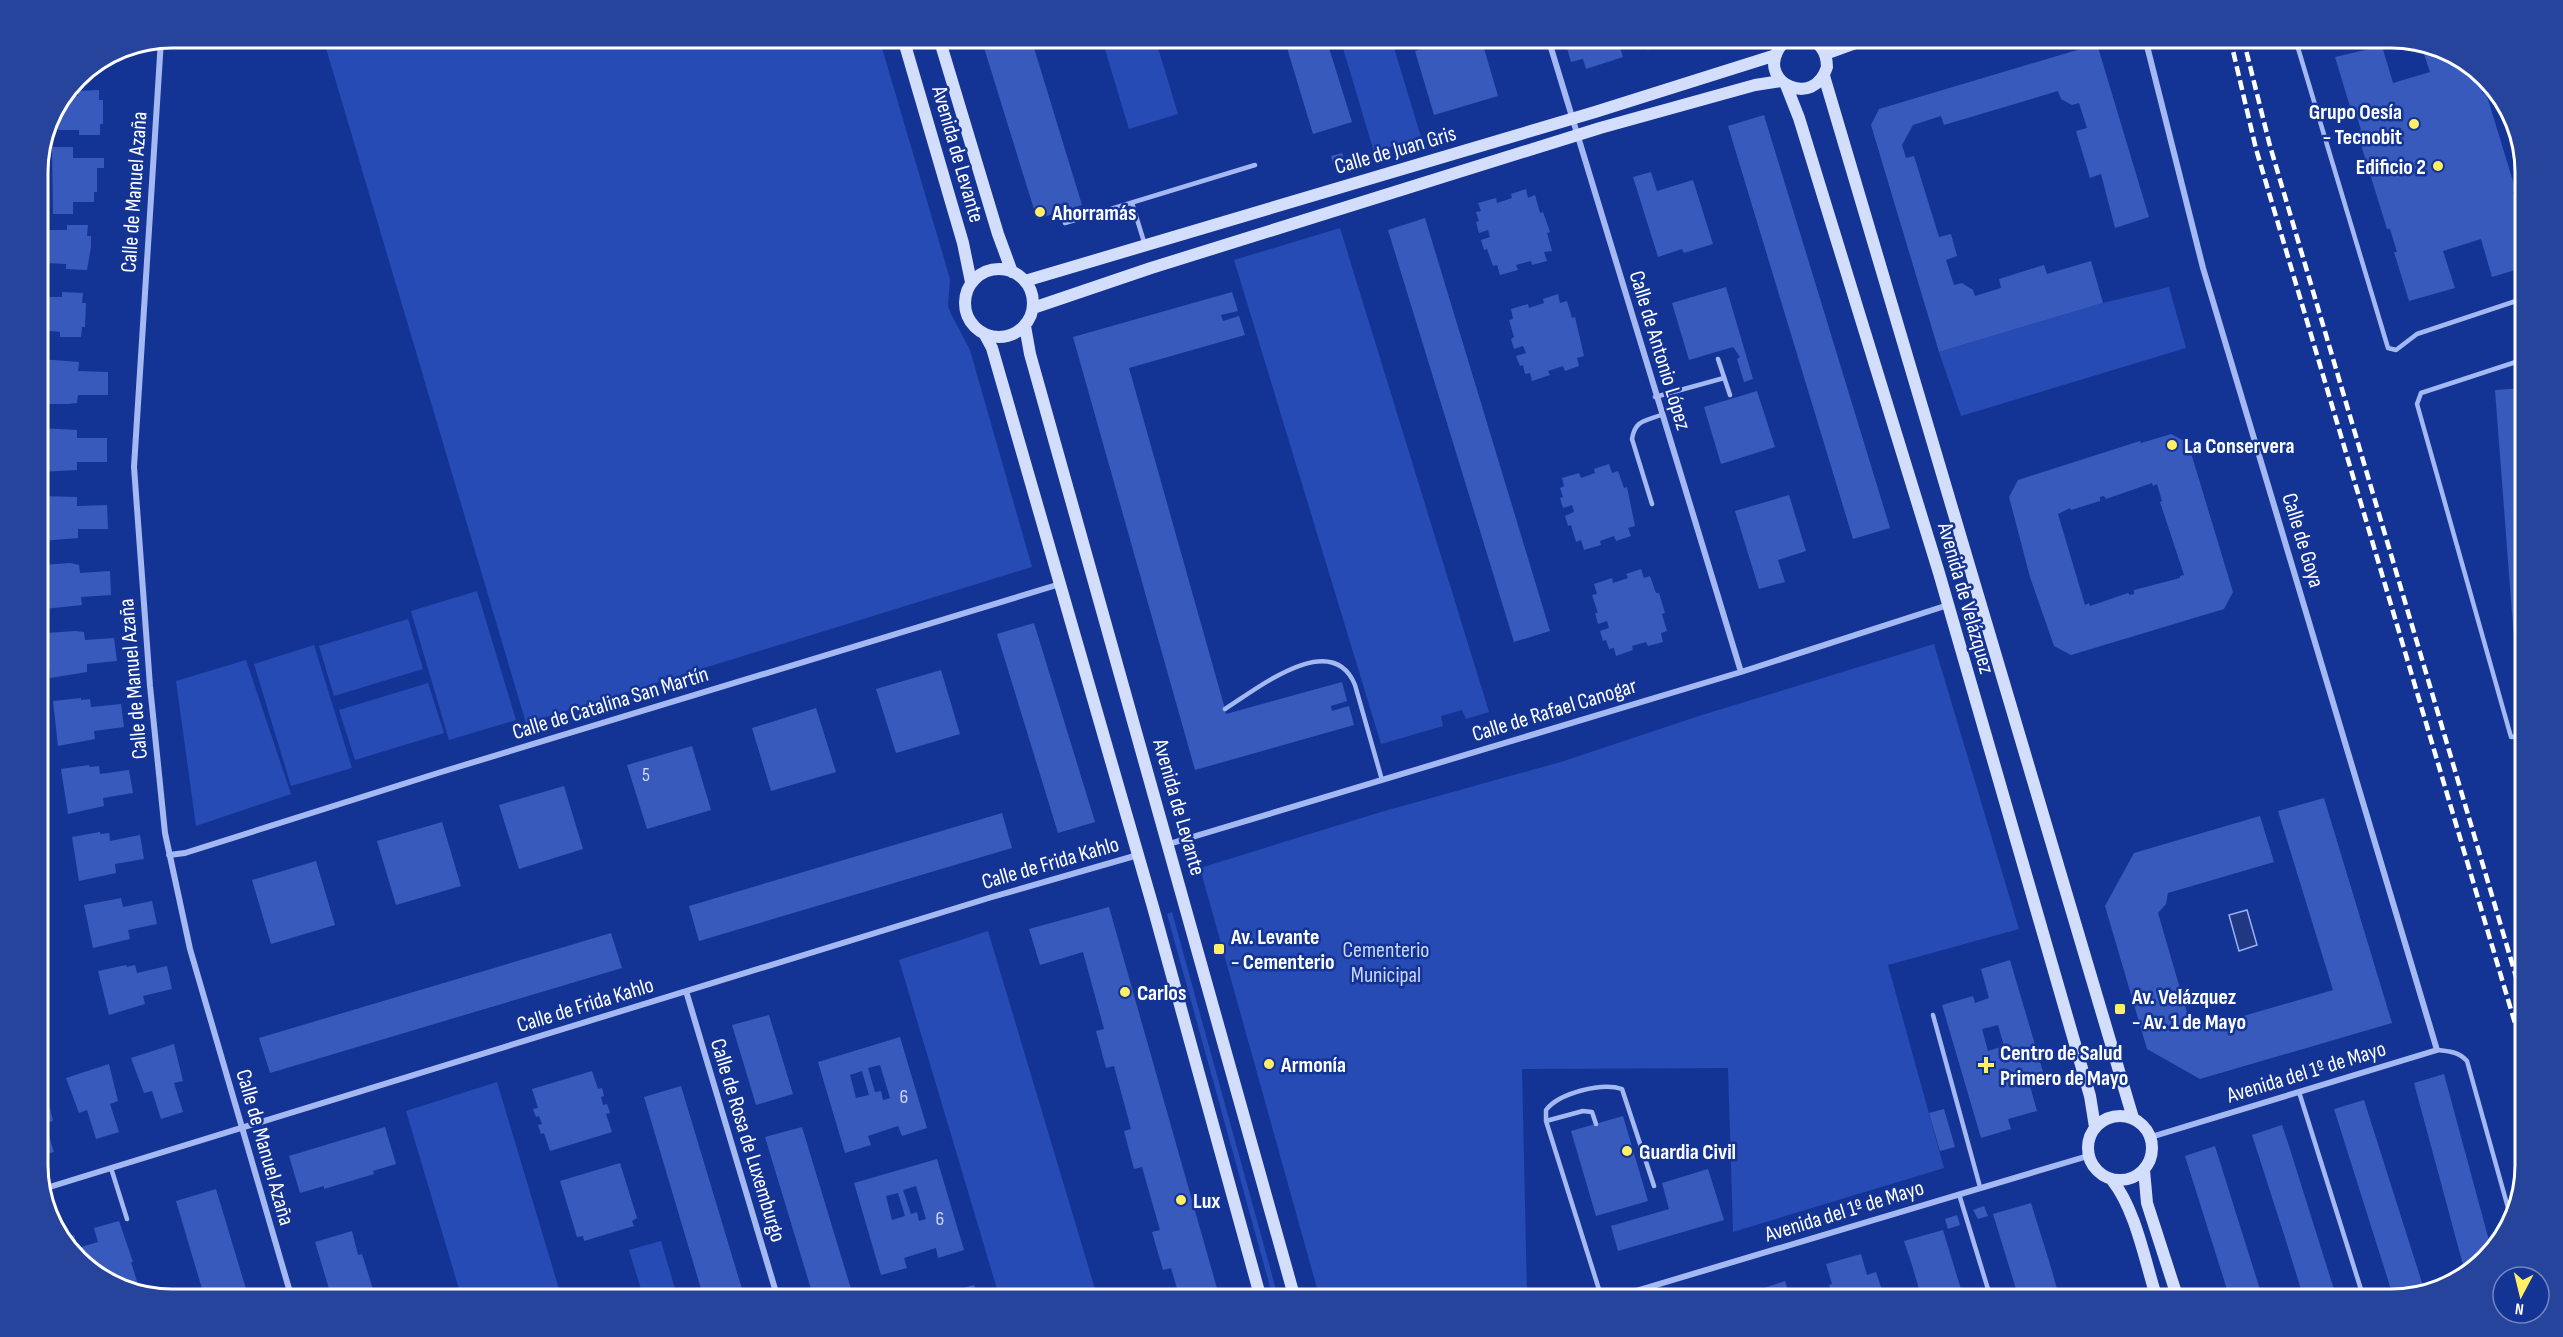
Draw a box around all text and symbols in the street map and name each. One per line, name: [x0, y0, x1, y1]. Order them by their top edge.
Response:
street label: Avenida de Levante: [925, 82, 990, 226]
place label: Grupo Oesía - Tecnobit: [2309, 99, 2402, 151]
street label: Calle de Manuel Azaña: [115, 111, 154, 273]
marker: Grupo Oesía - Tecnobit: [2407, 117, 2421, 131]
street label: Calle de Juan Gris: [1332, 120, 1459, 181]
place label: Edificio 2: [2356, 154, 2426, 181]
marker: Edificio 2: [2431, 159, 2445, 173]
place label: Ahorramás: [1051, 200, 1136, 227]
marker: Ahorramás: [1033, 205, 1047, 219]
street label: Calle de Antonio López: [1623, 268, 1697, 433]
place label: La Conservera: [2184, 433, 2295, 460]
marker: La Conservera: [2165, 438, 2179, 452]
street label: Calle de Goya: [2275, 490, 2330, 591]
street label: Avenida de Velázquez: [1931, 519, 2000, 677]
street label: Calle de Manuel Azaña: [113, 597, 154, 760]
street label: Calle de Catalina San Martín: [509, 661, 712, 746]
street label: Calle de Rafael Canogar: [1469, 673, 1640, 748]
street label: Avenida de Levante: [1146, 735, 1211, 879]
house number: 5: [642, 763, 650, 787]
street label: Calle de Frida Kahlo: [979, 831, 1122, 896]
place label: Av. Levante - Cementerio: [1230, 924, 1335, 976]
park label: Cementerio Municipal: [1343, 937, 1429, 989]
marker: Av. Levante - Cementerio: [1212, 942, 1226, 956]
street label: Calle de Frida Kahlo: [514, 972, 657, 1039]
place label: Carlos: [1137, 980, 1186, 1007]
place label: Av. Velázquez - Av. 1 de Mayo: [2131, 984, 2246, 1036]
marker: Carlos: [1118, 985, 1132, 999]
marker: Av. Velázquez - Av. 1 de Mayo: [2113, 1002, 2127, 1016]
street label: Avenida del 1º de Mayo: [2223, 1035, 2389, 1110]
street label: Calle de Rosa de Luxemburgo: [704, 1036, 791, 1245]
place label: Centro de Salud Primero de Mayo: [2000, 1040, 2128, 1092]
place label: Armonía: [1280, 1052, 1346, 1079]
marker: Centro de Salud Primero de Mayo: [1977, 1056, 1995, 1074]
marker: Armonía: [1262, 1057, 1276, 1071]
street label: Calle de Manuel Azaña: [229, 1066, 300, 1229]
house number: 6: [900, 1085, 908, 1109]
place label: Guardia Civil: [1639, 1139, 1736, 1166]
marker: Guardia Civil: [1620, 1144, 1634, 1158]
street label: Avenida del 1º de Mayo: [1761, 1174, 1927, 1249]
place label: Lux: [1193, 1188, 1220, 1215]
marker: Lux: [1174, 1193, 1188, 1207]
house number: 6: [936, 1207, 944, 1231]
north arrow: [2491, 1265, 2551, 1325]
text: N: [2514, 1298, 2525, 1318]

